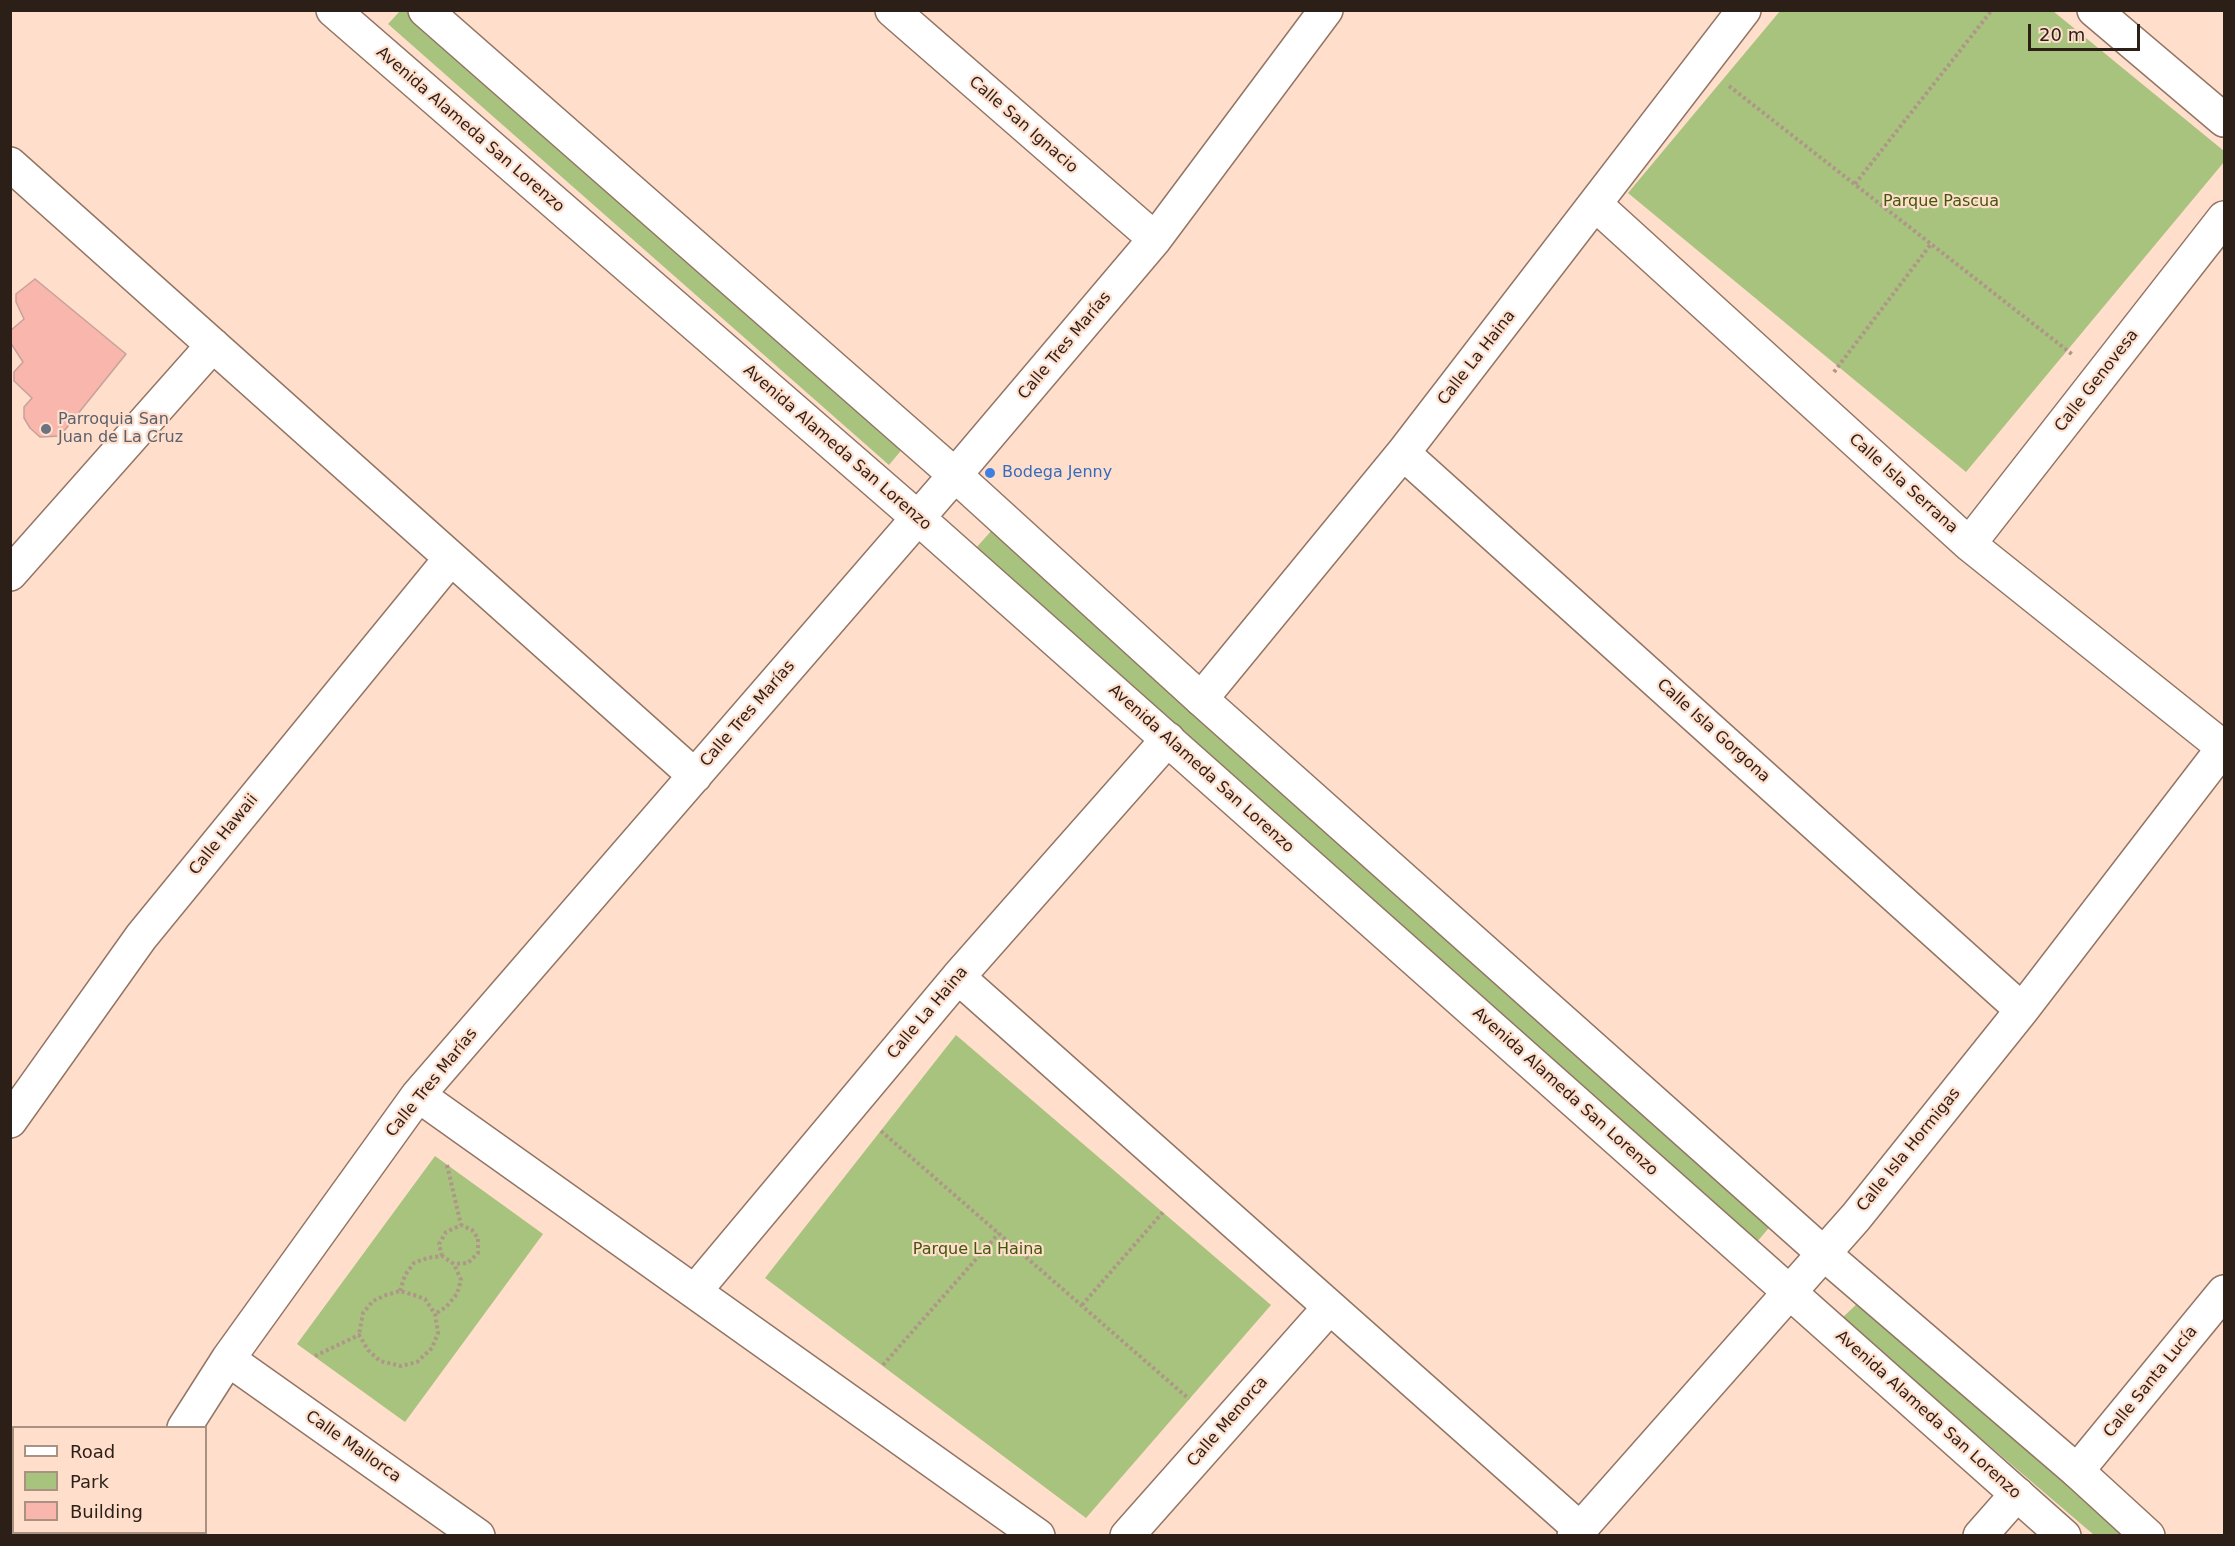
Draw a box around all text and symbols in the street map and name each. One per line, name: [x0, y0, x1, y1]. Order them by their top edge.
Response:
scale bar: [2031, 12, 2144, 50]
text: 20 m: [2039, 24, 2085, 45]
street label: Avenida Alameda San Lorenzo: [372, 43, 568, 217]
street label: Calle San Ignacio: [965, 73, 1081, 177]
park label: Parque Pascua: [1883, 192, 1999, 212]
street label: Calle Tres Marías: [1014, 288, 1116, 404]
street label: Calle La Haina: [1434, 307, 1520, 409]
street label: Calle Genovesa: [2051, 326, 2143, 436]
street label: Avenida Alameda San Lorenzo: [739, 361, 935, 535]
place label: Parroquia San Juan de La Cruz: [58, 410, 183, 448]
marker: Parroquia San Juan de La Cruz: [39, 422, 53, 436]
street label: Calle Isla Serrana: [1845, 430, 1961, 538]
place label: Bodega Jenny: [1002, 463, 1112, 483]
marker: Bodega Jenny: [983, 466, 997, 480]
street label: Calle Tres Marías: [697, 657, 799, 771]
street label: Calle Isla Gorgona: [1652, 675, 1774, 787]
street label: Avenida Alameda San Lorenzo: [1104, 681, 1298, 857]
street label: Calle Hawaii: [186, 791, 262, 879]
street label: Calle La Haina: [884, 963, 972, 1063]
street label: Avenida Alameda San Lorenzo: [1468, 1004, 1662, 1180]
street label: Calle Tres Marías: [382, 1025, 482, 1141]
street label: Calle Isla Hormigas: [1853, 1084, 1965, 1216]
park label: Parque La Haina: [913, 1240, 1043, 1260]
street label: Calle Santa Lucía: [2100, 1322, 2202, 1442]
street label: Avenida Alameda San Lorenzo: [1831, 1327, 2025, 1503]
street label: Calle Menorca: [1184, 1373, 1272, 1471]
street label: Calle Mallorca: [302, 1407, 404, 1487]
legend: [12, 1426, 207, 1534]
text: Road: [70, 1441, 115, 1462]
text: Park: [70, 1471, 109, 1492]
text: Building: [70, 1501, 143, 1522]

